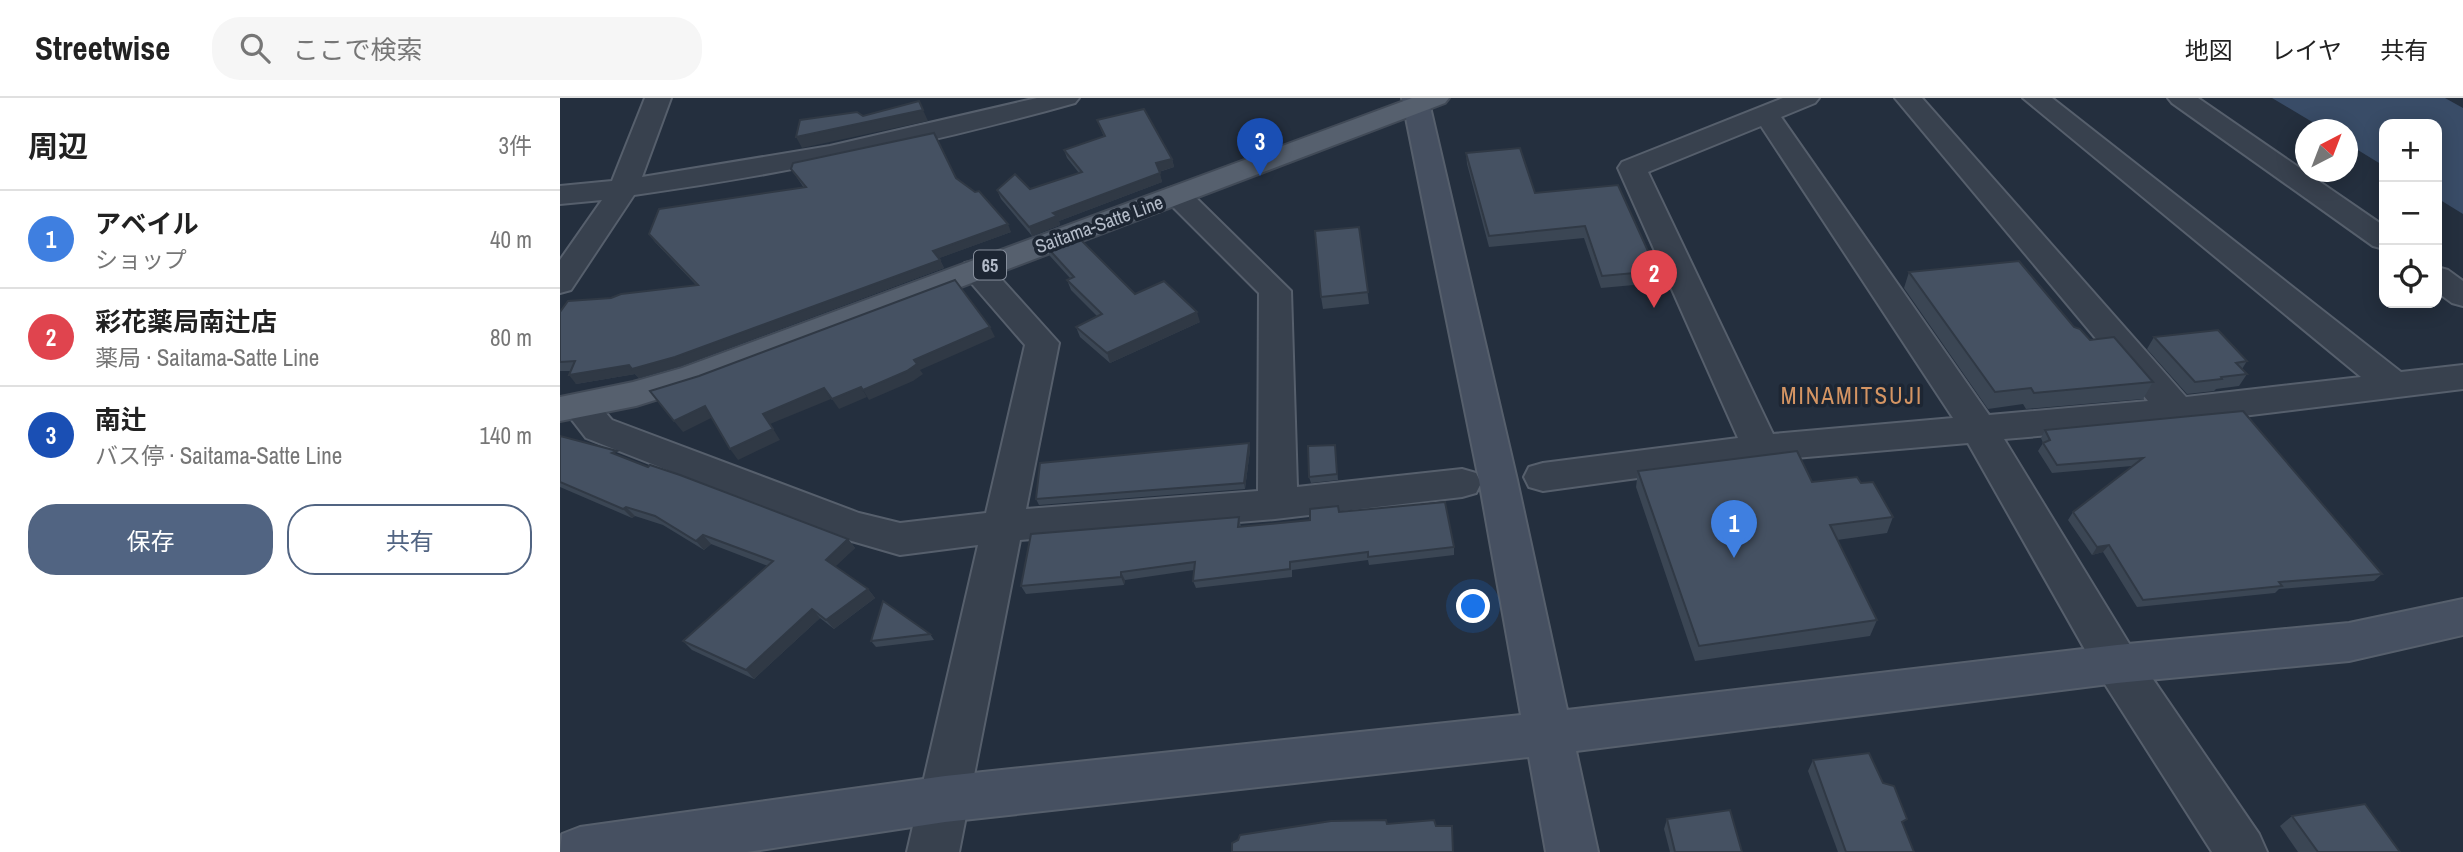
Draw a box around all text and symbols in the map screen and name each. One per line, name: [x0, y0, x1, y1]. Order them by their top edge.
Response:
search box: [212, 17, 702, 80]
text: Streetwise: [35, 26, 170, 70]
icon: search: [236, 29, 274, 67]
text: ここで検索: [292, 32, 422, 67]
text: 地図: [2185, 34, 2233, 66]
text: レイヤ: [2271, 34, 2342, 66]
text: 共有: [2380, 34, 2428, 66]
pin: 3: [1237, 118, 1283, 176]
north arrow: [2295, 119, 2358, 182]
map controls: [2379, 119, 2442, 308]
button: +: [2379, 119, 2442, 182]
text: 周辺: [28, 126, 88, 166]
text: 3件: [499, 130, 532, 161]
button: −: [2379, 182, 2442, 245]
street label: Saitama-Satte Line: [1031, 189, 1167, 259]
text: アベイル: [95, 206, 198, 241]
text: 1: [46, 224, 56, 255]
text: 40 m: [490, 224, 532, 255]
text: ショップ: [95, 244, 187, 275]
button: locate: [2379, 245, 2442, 308]
road number: 65: [974, 250, 1006, 280]
pin: 2: [1631, 250, 1677, 308]
text: 彩花薬局南辻店: [95, 304, 277, 339]
text: 2: [46, 322, 56, 353]
text: 80 m: [490, 322, 532, 353]
text: 薬局 · Saitama-Satte Line: [95, 342, 319, 373]
district label: MINAMITSUJI: [1781, 380, 1923, 411]
text: 南辻: [95, 402, 147, 437]
text: 3: [46, 420, 56, 451]
text: 140 m: [480, 420, 532, 451]
text: バス停 · Saitama-Satte Line: [95, 440, 342, 471]
pin: 1: [1711, 500, 1757, 558]
button: 保存: [28, 504, 273, 575]
button: 共有: [287, 504, 532, 575]
your location: [1456, 589, 1490, 623]

